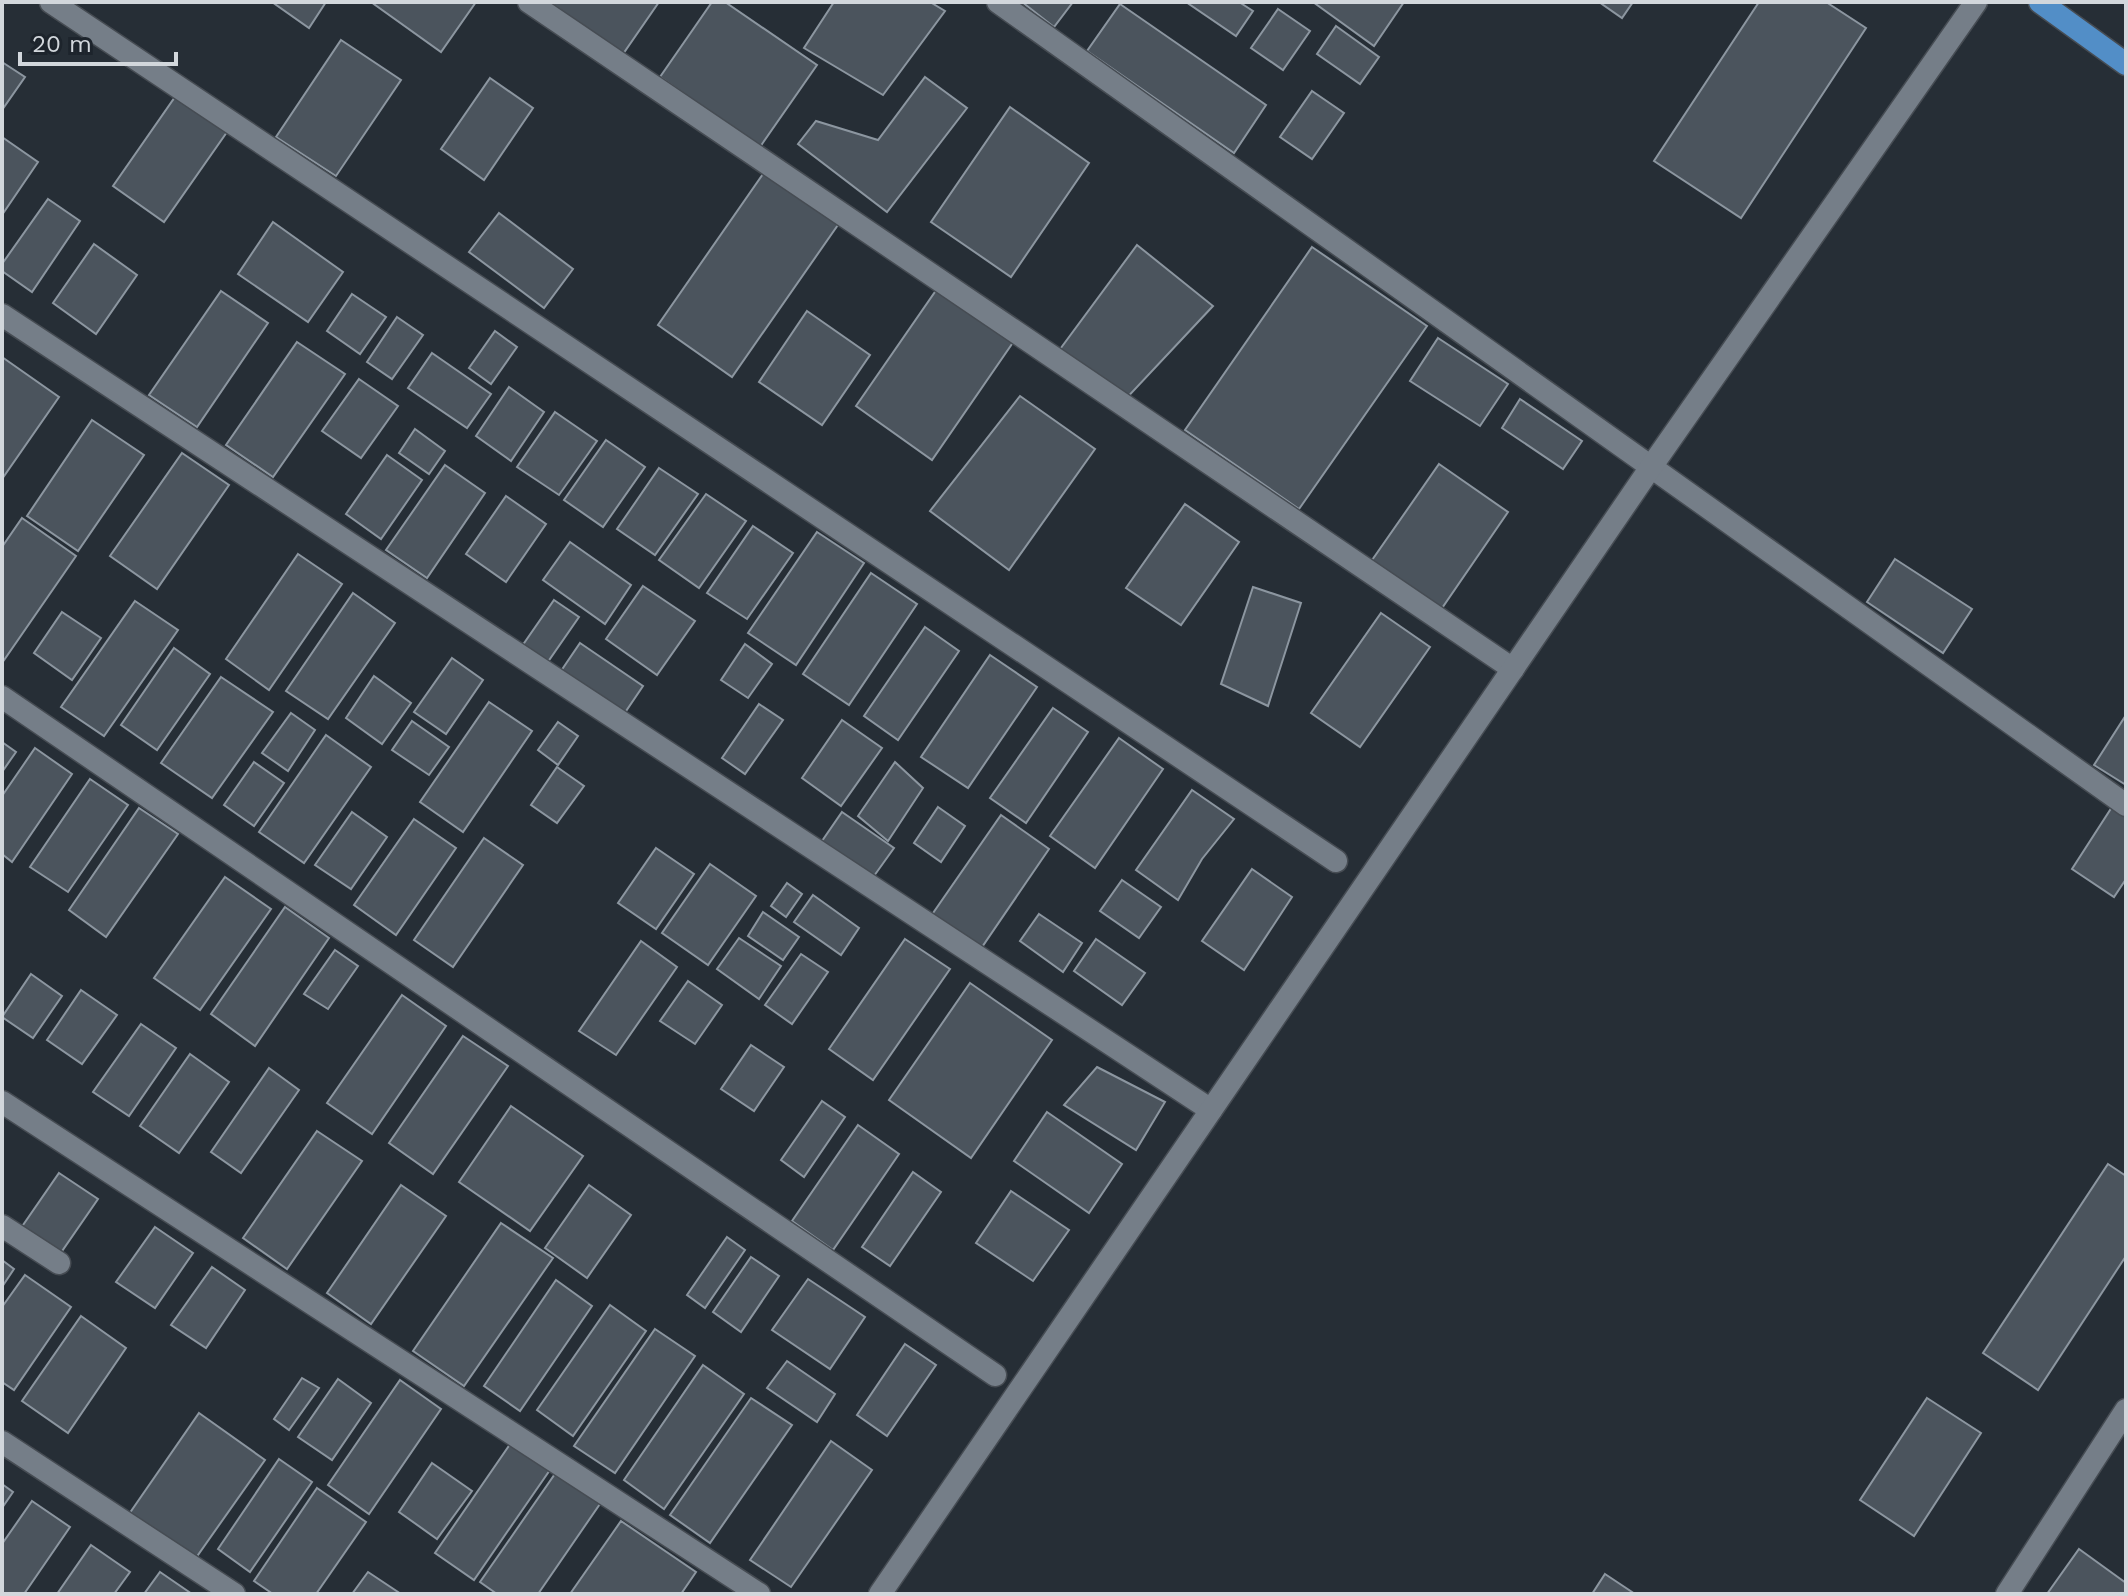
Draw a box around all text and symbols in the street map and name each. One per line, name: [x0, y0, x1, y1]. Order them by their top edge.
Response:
scale bar: [20, 16, 176, 66]
text: 20 m: [32, 30, 92, 58]

